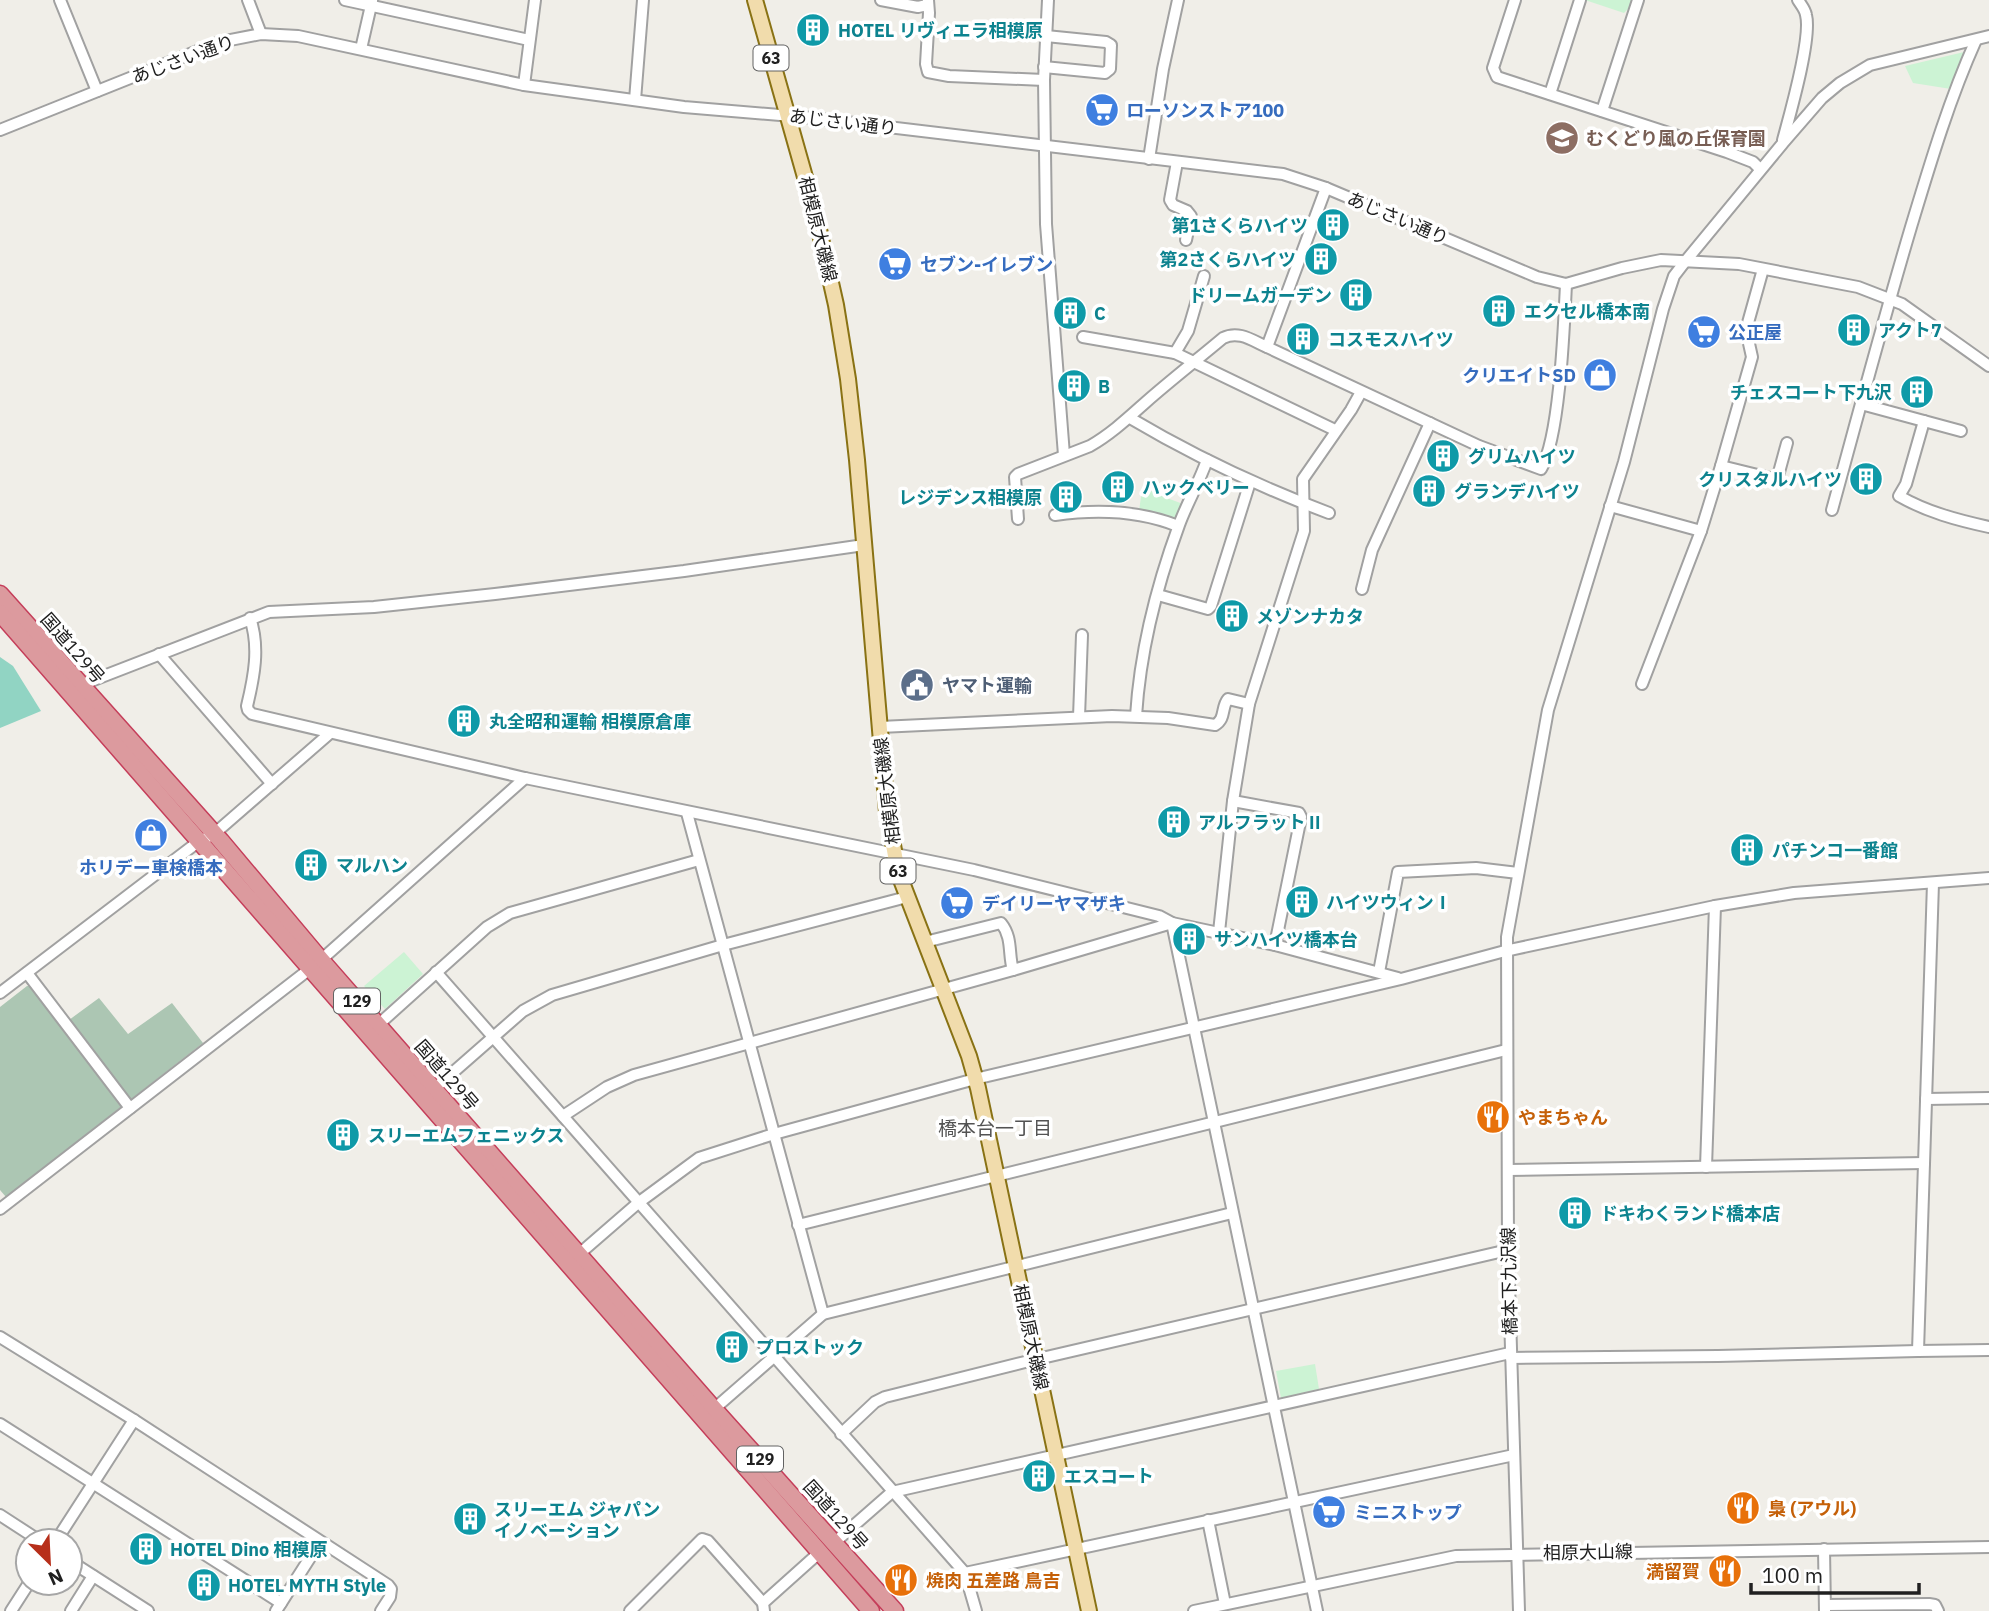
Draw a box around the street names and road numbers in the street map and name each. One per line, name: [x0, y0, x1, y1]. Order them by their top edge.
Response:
street label: あじさい通り: [128, 30, 238, 88]
road number: 63: [754, 46, 788, 71]
street label: あじさい通り: [788, 104, 898, 140]
street label: 相模原大磯線: [794, 174, 842, 284]
street label: あじさい通り: [1344, 186, 1452, 250]
street label: 国道129号: [36, 608, 110, 688]
street label: 相模原大磯線: [869, 736, 905, 846]
road number: 63: [880, 858, 916, 884]
road number: 129: [334, 988, 380, 1014]
street label: 国道129号: [410, 1035, 484, 1115]
street label: 橋本下九沢線: [1497, 1227, 1521, 1335]
street label: 相模原大磯線: [1009, 1282, 1053, 1392]
road number: 129: [737, 1446, 783, 1471]
street label: 国道129号: [799, 1475, 873, 1555]
street label: 相原大山線: [1543, 1540, 1633, 1564]

